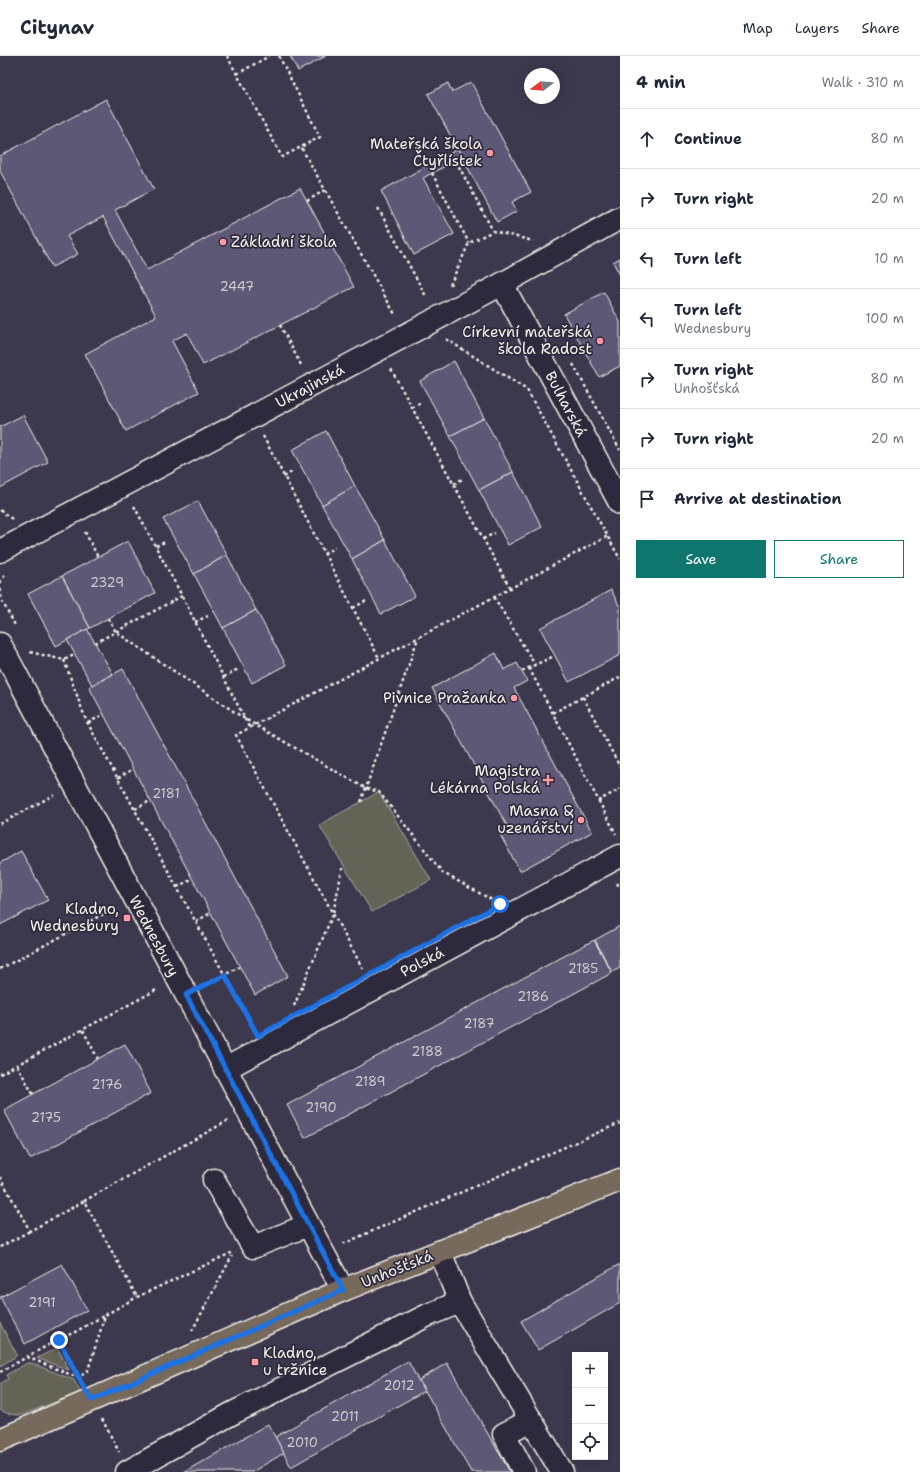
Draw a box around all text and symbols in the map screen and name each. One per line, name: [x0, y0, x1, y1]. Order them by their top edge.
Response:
text: Citynav: [20, 15, 94, 40]
text: Map: [743, 19, 773, 37]
text: Layers: [795, 19, 839, 37]
text: Share: [861, 19, 900, 37]
north arrow: [524, 68, 560, 104]
text: 4 min: [636, 71, 686, 93]
text: Walk · 310 m: [822, 74, 904, 91]
icon: ahead: [636, 128, 658, 150]
text: Continue: [674, 129, 742, 149]
text: 80 m: [870, 130, 904, 147]
place label: Mateřská škola Čtyřlístek: [370, 134, 483, 171]
marker: Mateřská škola Čtyřlístek: [485, 148, 495, 158]
icon: right: [636, 188, 658, 210]
text: Turn right: [674, 189, 754, 209]
text: 20 m: [871, 190, 904, 207]
place label: Základní škola: [231, 232, 338, 252]
marker: Základní škola: [218, 237, 228, 247]
icon: left: [636, 248, 658, 270]
text: Turn left: [674, 249, 742, 269]
text: 10 m: [874, 250, 904, 267]
house number: 2447: [220, 278, 254, 295]
text: Turn left: [674, 300, 742, 320]
icon: left: [636, 308, 658, 330]
text: 100 m: [865, 310, 904, 327]
text: Wednesbury: [674, 320, 751, 337]
place label: Církevní mateřská škola Radost: [462, 322, 593, 359]
marker: Církevní mateřská škola Radost: [595, 336, 605, 346]
street label: Ukrajinská: [272, 359, 349, 413]
text: Turn right: [674, 360, 754, 380]
street label: Bulharská: [540, 368, 592, 441]
icon: right: [636, 368, 658, 390]
text: 80 m: [870, 370, 904, 387]
text: Unhošťská: [674, 380, 740, 397]
icon: right: [636, 428, 658, 450]
text: Turn right: [674, 429, 754, 449]
text: 20 m: [871, 430, 904, 447]
icon: arrive: [636, 488, 658, 510]
text: Arrive at destination: [674, 489, 842, 509]
button: Save: [636, 540, 766, 578]
button: Share: [774, 540, 904, 578]
house number: 2329: [90, 574, 124, 591]
place label: Pivnice Pražanka: [383, 688, 507, 708]
marker: Pivnice Pražanka: [509, 693, 519, 703]
place label: Magistra Lékárna Polská: [430, 761, 541, 798]
marker: Magistra Lékárna Polská: [543, 775, 553, 785]
house number: 2181: [152, 785, 180, 802]
place label: Masna & uzenářství: [497, 801, 574, 838]
marker: Masna & uzenářství: [576, 815, 586, 825]
street label: Wednesbury: [124, 892, 184, 980]
route start: [491, 895, 509, 913]
place label: Kladno, Wednesbury: [30, 899, 119, 936]
marker: Kladno, Wednesbury: [122, 913, 132, 923]
street label: Polská: [397, 942, 448, 982]
house number: 2185: [568, 960, 598, 977]
house number: 2186: [517, 988, 549, 1005]
house number: 2187: [463, 1015, 495, 1032]
house number: 2188: [411, 1043, 443, 1060]
house number: 2189: [354, 1073, 386, 1090]
house number: 2176: [92, 1076, 122, 1093]
house number: 2190: [305, 1099, 337, 1116]
house number: 2175: [31, 1109, 61, 1126]
street label: Unhošťská: [358, 1245, 436, 1292]
house number: 2191: [28, 1294, 56, 1311]
route end: [50, 1331, 68, 1349]
place label: Kladno, u tržnice: [263, 1343, 327, 1380]
map controls: [572, 1352, 608, 1460]
button: +: [572, 1352, 608, 1388]
marker: Kladno, u tržnice: [250, 1357, 260, 1367]
house number: 2012: [383, 1377, 415, 1394]
button: −: [572, 1388, 608, 1424]
house number: 2011: [331, 1408, 359, 1425]
button: locate: [572, 1424, 608, 1460]
house number: 2010: [286, 1434, 318, 1451]

